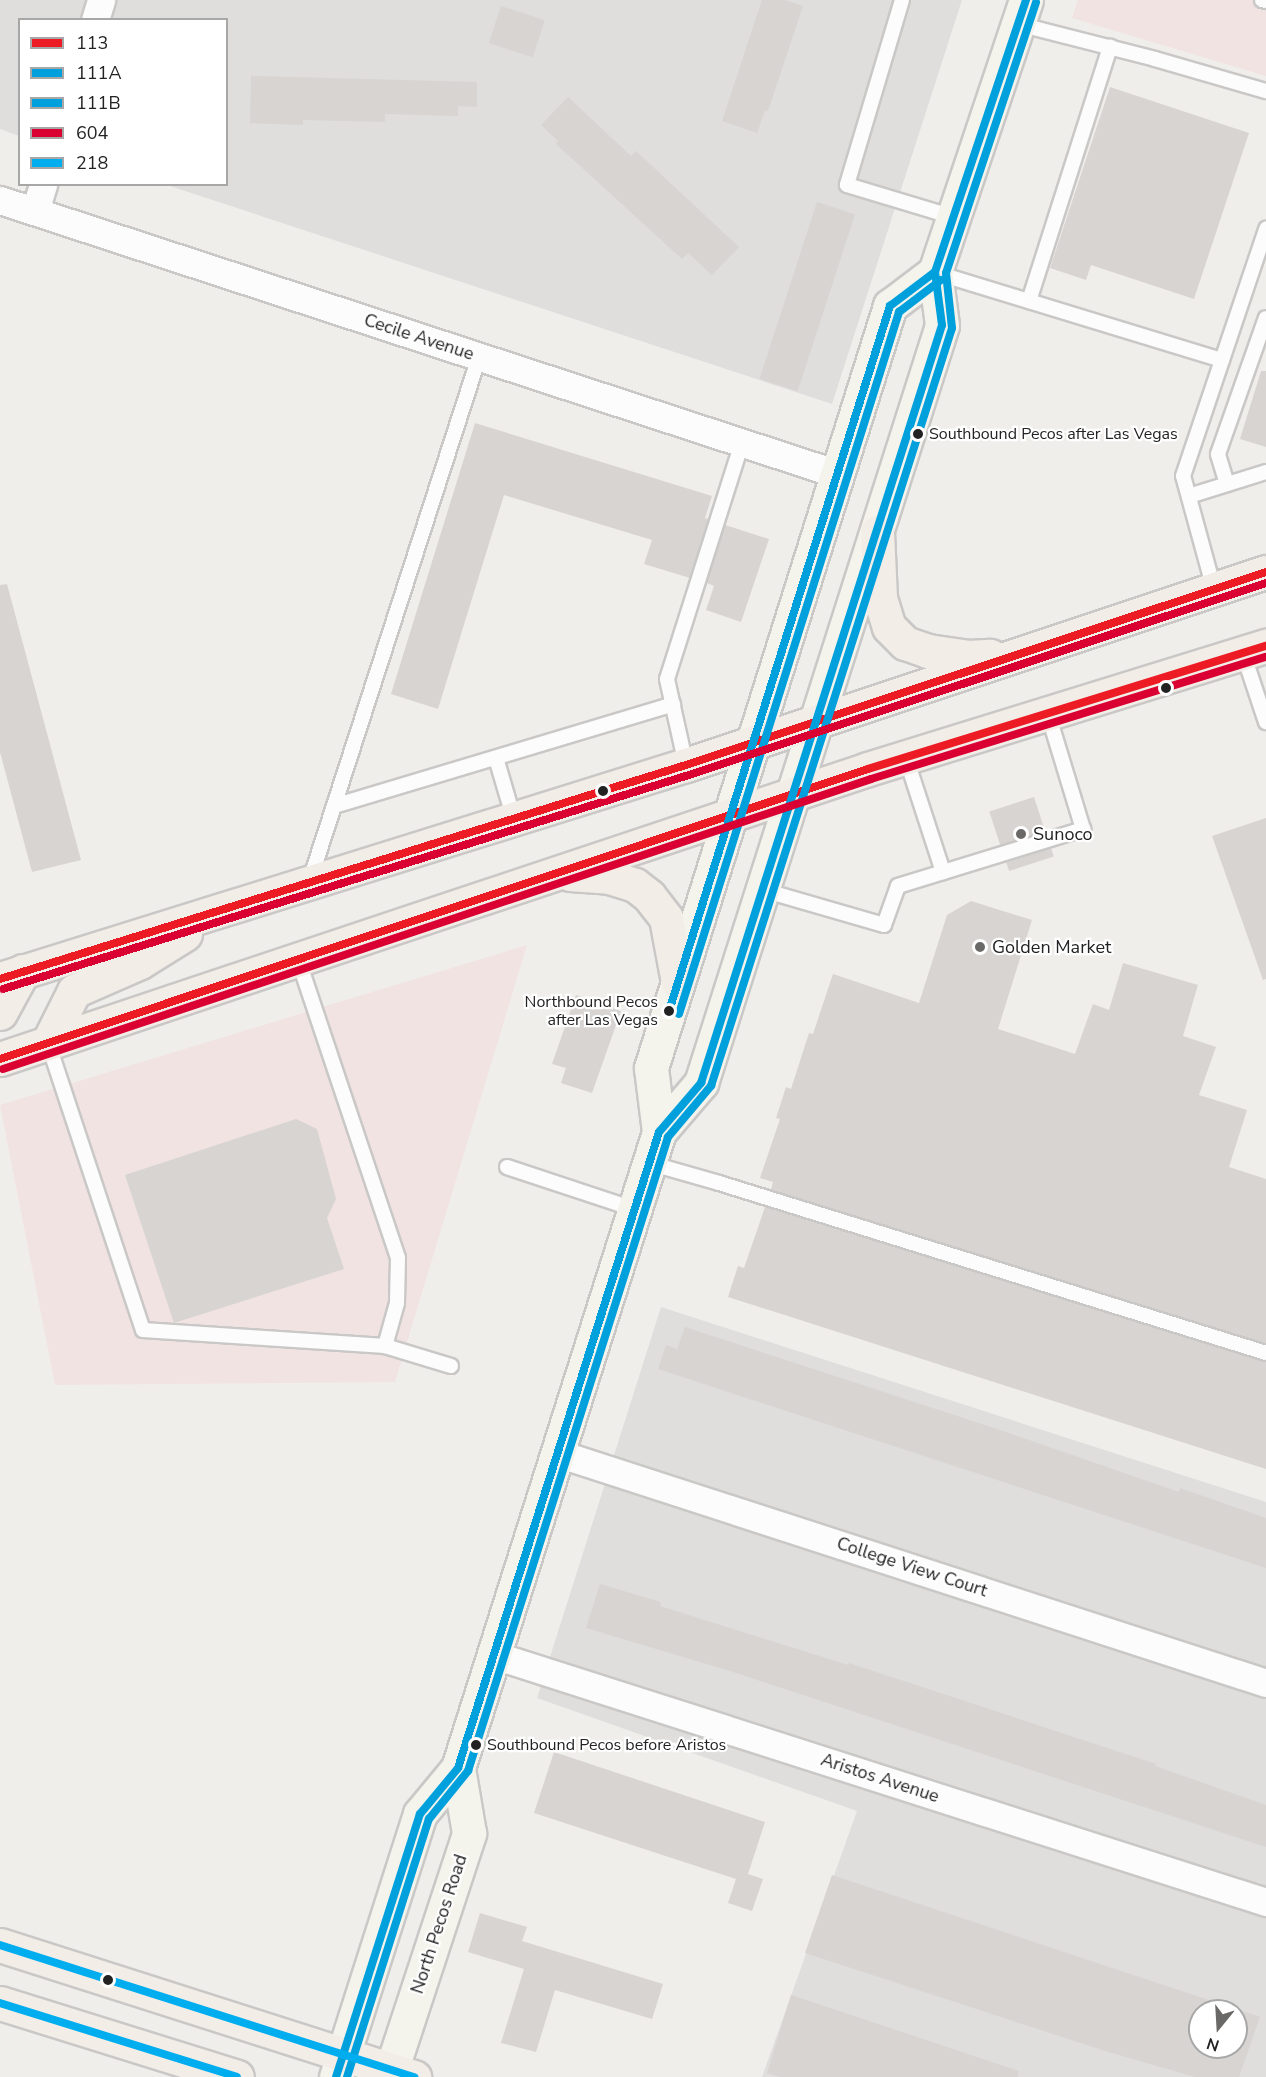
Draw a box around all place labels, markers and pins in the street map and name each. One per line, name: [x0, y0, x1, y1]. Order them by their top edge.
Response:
place label: Southbound Pecos after Las Vegas: [929, 424, 1178, 444]
marker: Southbound Pecos after Las Vegas: [912, 428, 924, 440]
unlabelled marker: [1160, 682, 1172, 694]
unlabelled marker: [597, 785, 609, 797]
place label: Sunoco: [1033, 823, 1093, 845]
marker: Sunoco: [1014, 827, 1028, 841]
place label: Golden Market: [992, 936, 1111, 958]
marker: Golden Market: [973, 940, 987, 954]
place label: Northbound Pecos after Las Vegas: [525, 992, 658, 1030]
marker: Northbound Pecos after Las Vegas: [663, 1005, 675, 1017]
place label: Southbound Pecos before Aristos: [487, 1735, 726, 1755]
marker: Southbound Pecos before Aristos: [470, 1739, 482, 1751]
unlabelled marker: [102, 1974, 114, 1986]

